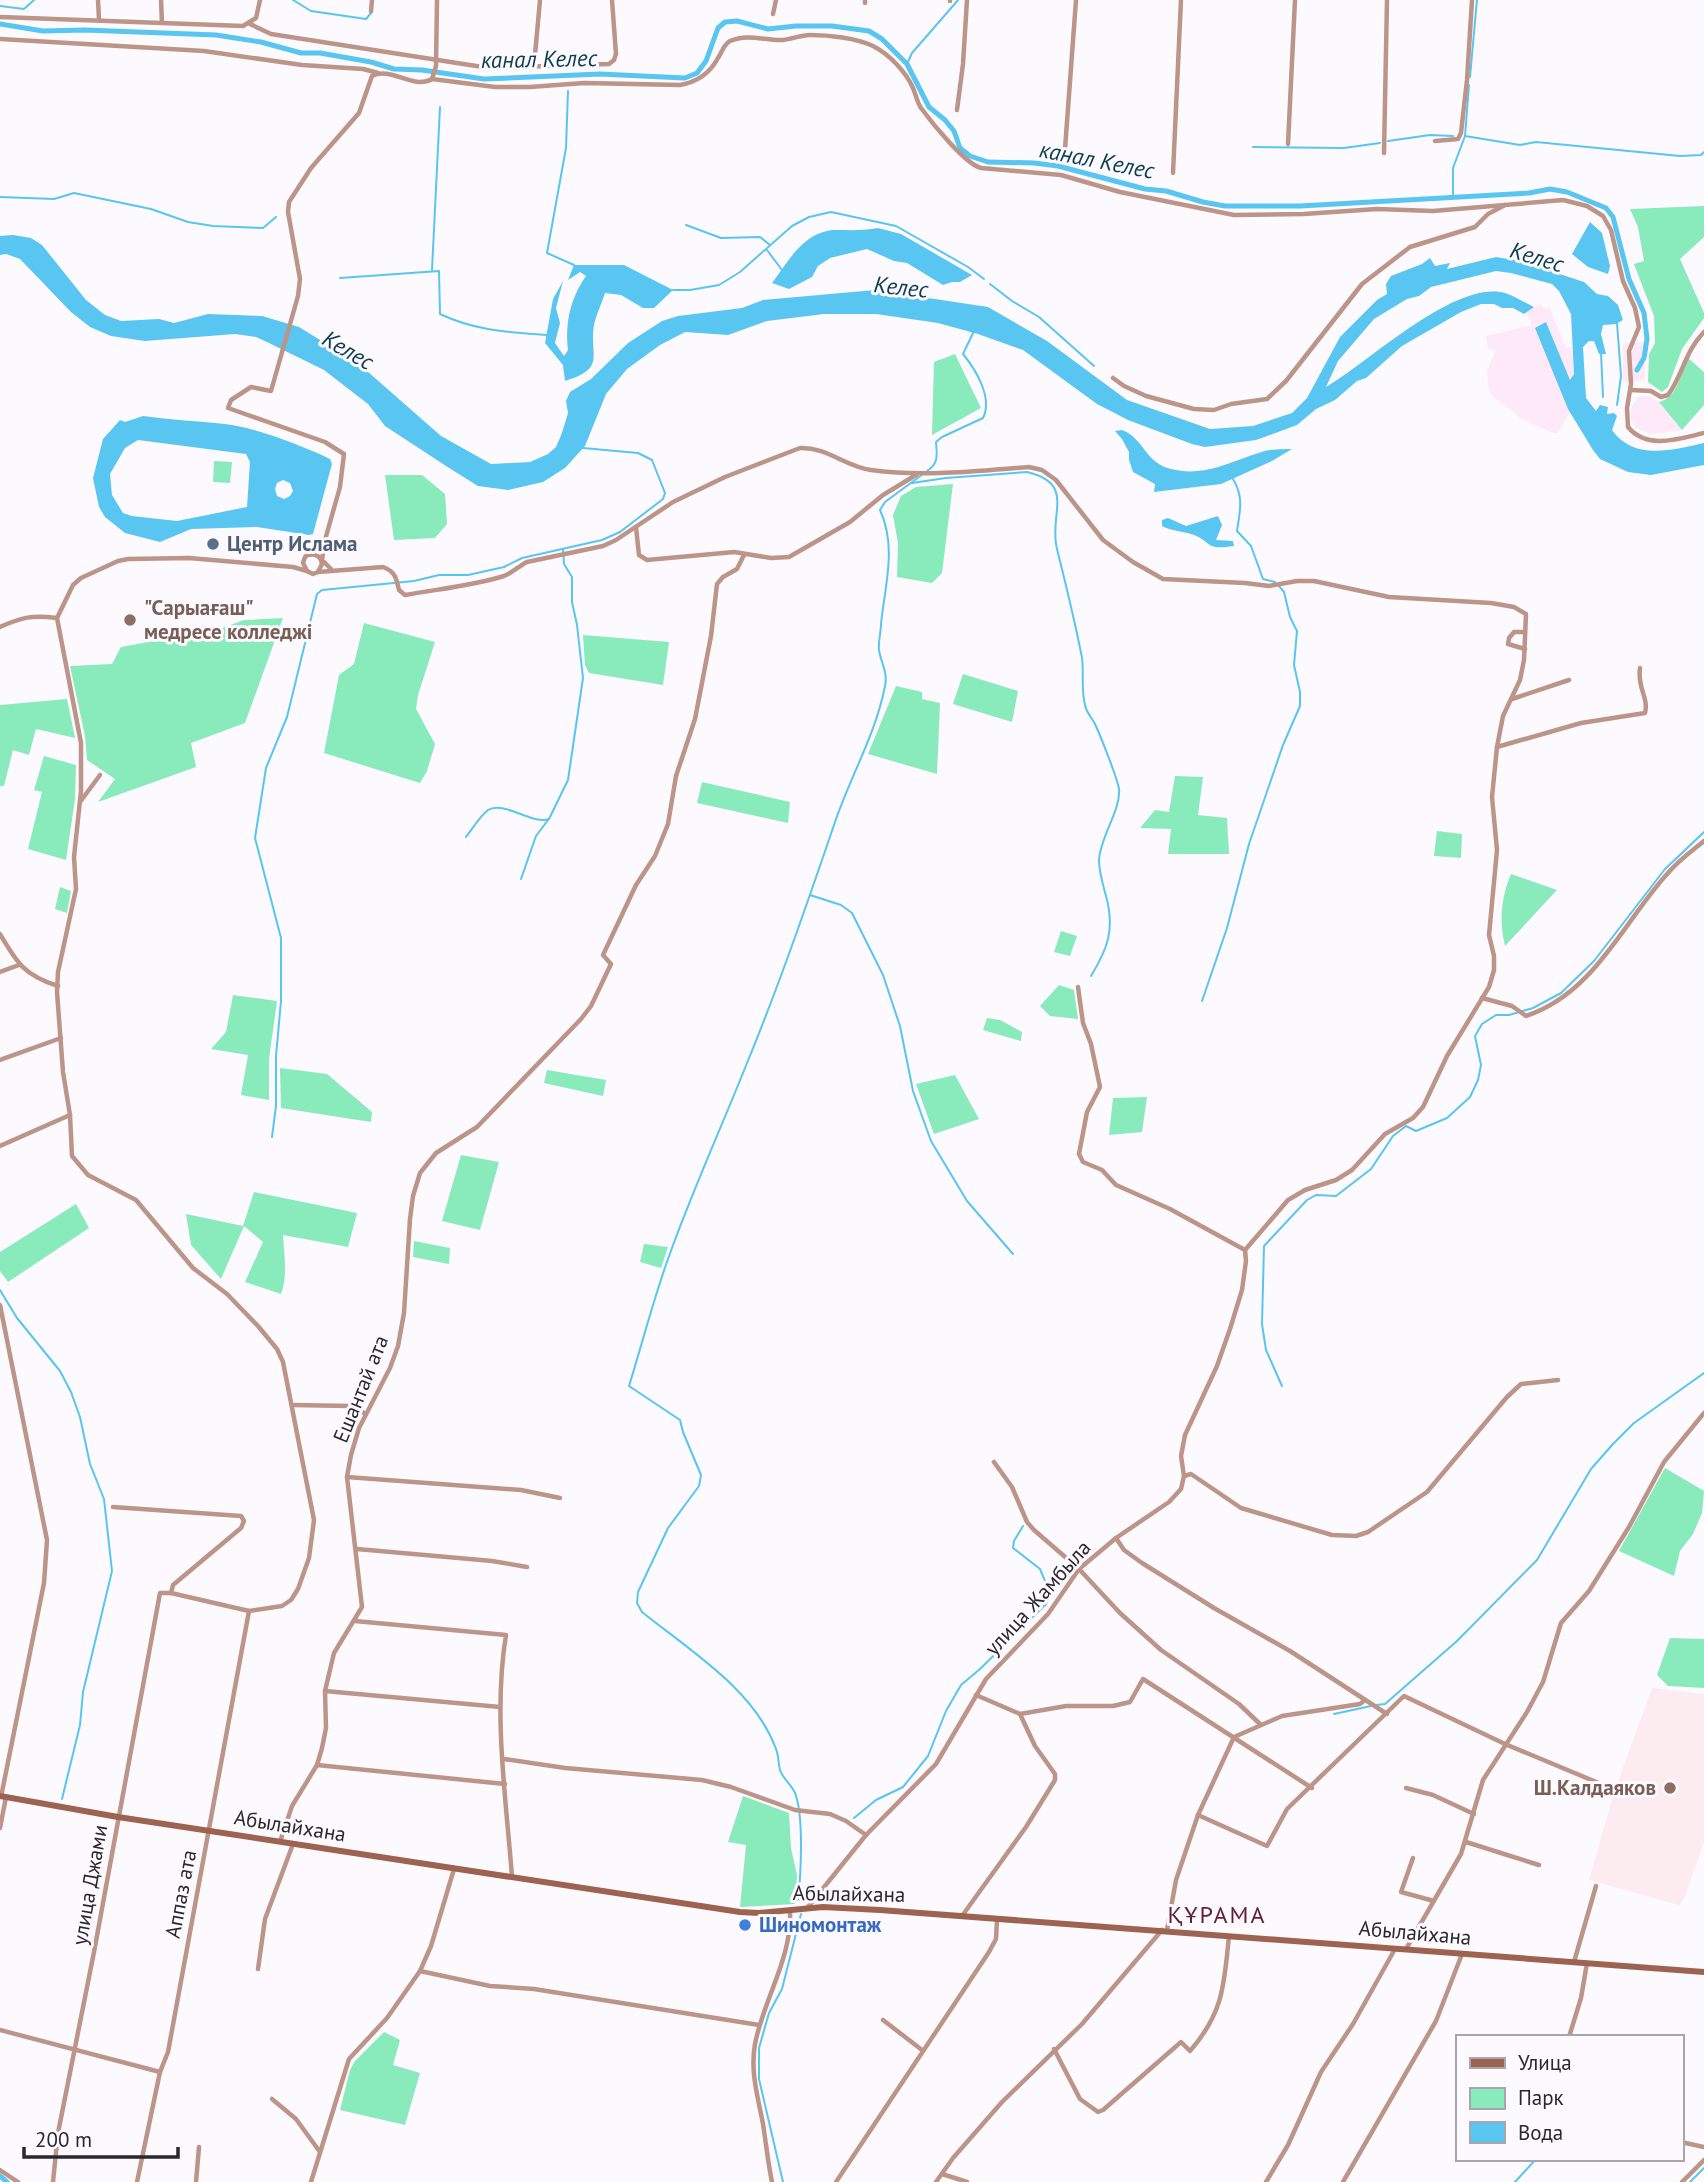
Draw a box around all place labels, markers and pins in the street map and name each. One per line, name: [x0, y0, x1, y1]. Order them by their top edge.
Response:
place label: Центр Ислама: [227, 530, 357, 557]
marker: Центр Ислама: [205, 536, 221, 552]
place label: "Сарыағаш" медресе колледжі: [144, 594, 312, 645]
marker: "Сарыағаш" медресе колледжі: [122, 612, 138, 628]
place label: Ш.Калдаяков: [1534, 1774, 1656, 1801]
marker: Ш.Калдаяков: [1662, 1780, 1678, 1796]
place label: Шиномонтаж: [759, 1911, 882, 1938]
marker: Шиномонтаж: [737, 1917, 753, 1933]

